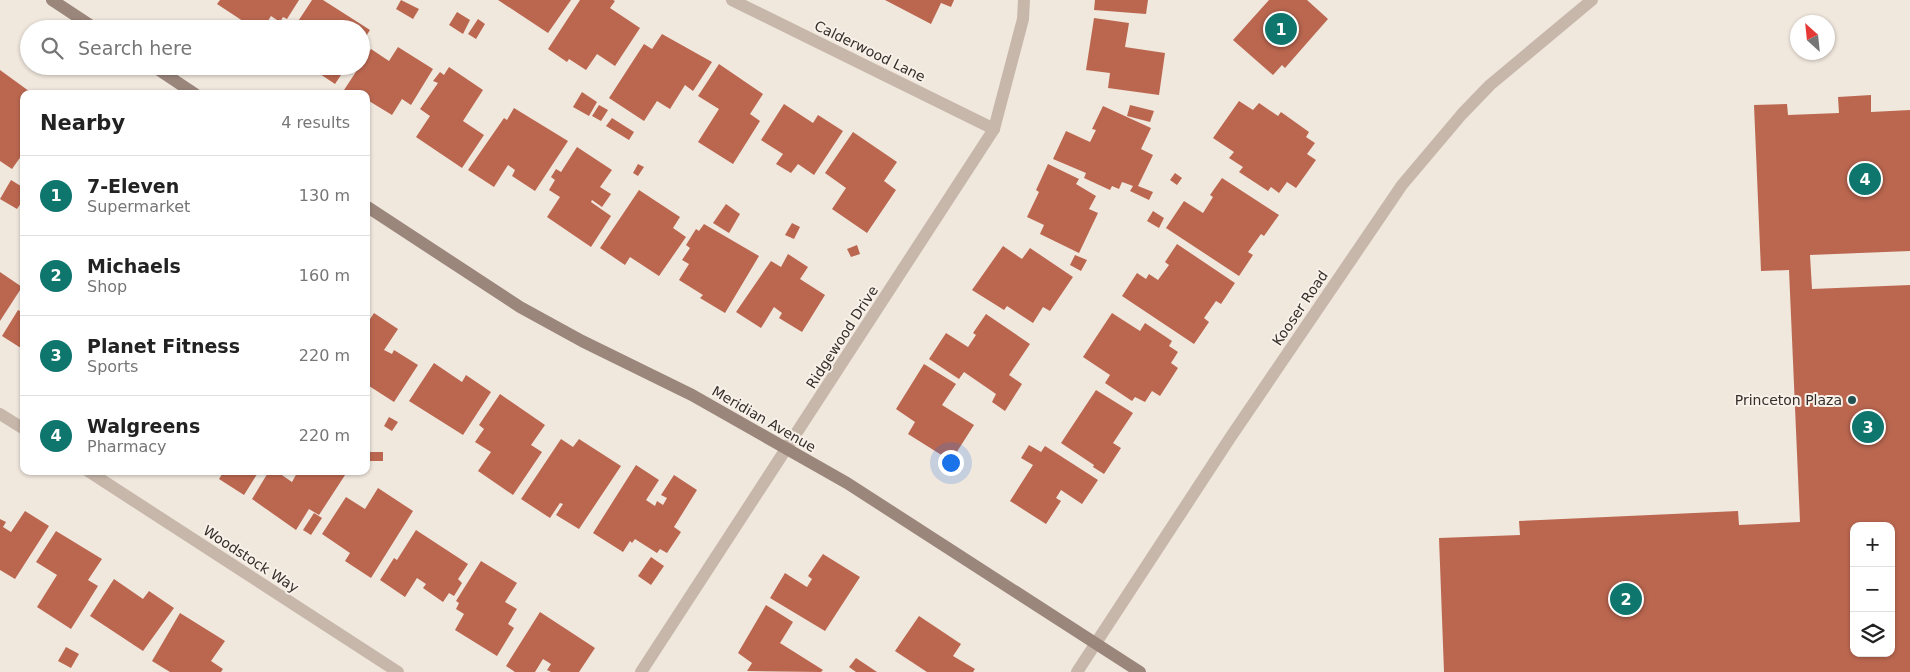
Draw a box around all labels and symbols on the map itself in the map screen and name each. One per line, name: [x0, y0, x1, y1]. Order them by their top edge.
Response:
pin: 1: [1265, 10, 1297, 48]
north arrow: [1790, 15, 1835, 60]
street label: Calderwood Lane: [812, 17, 928, 85]
pin: 4: [1849, 160, 1881, 198]
street label: Kooser Road: [1269, 268, 1331, 348]
street label: Ridgewood Drive: [803, 283, 881, 391]
street label: Meridian Avenue: [709, 383, 819, 455]
place label: Princeton Plaza: [1735, 392, 1842, 408]
marker: Princeton Plaza: [1846, 394, 1858, 406]
pin: 3: [1852, 408, 1884, 446]
your location: [938, 450, 964, 476]
street label: Woodstock Way: [200, 522, 302, 596]
pin: 2: [1610, 580, 1642, 618]

